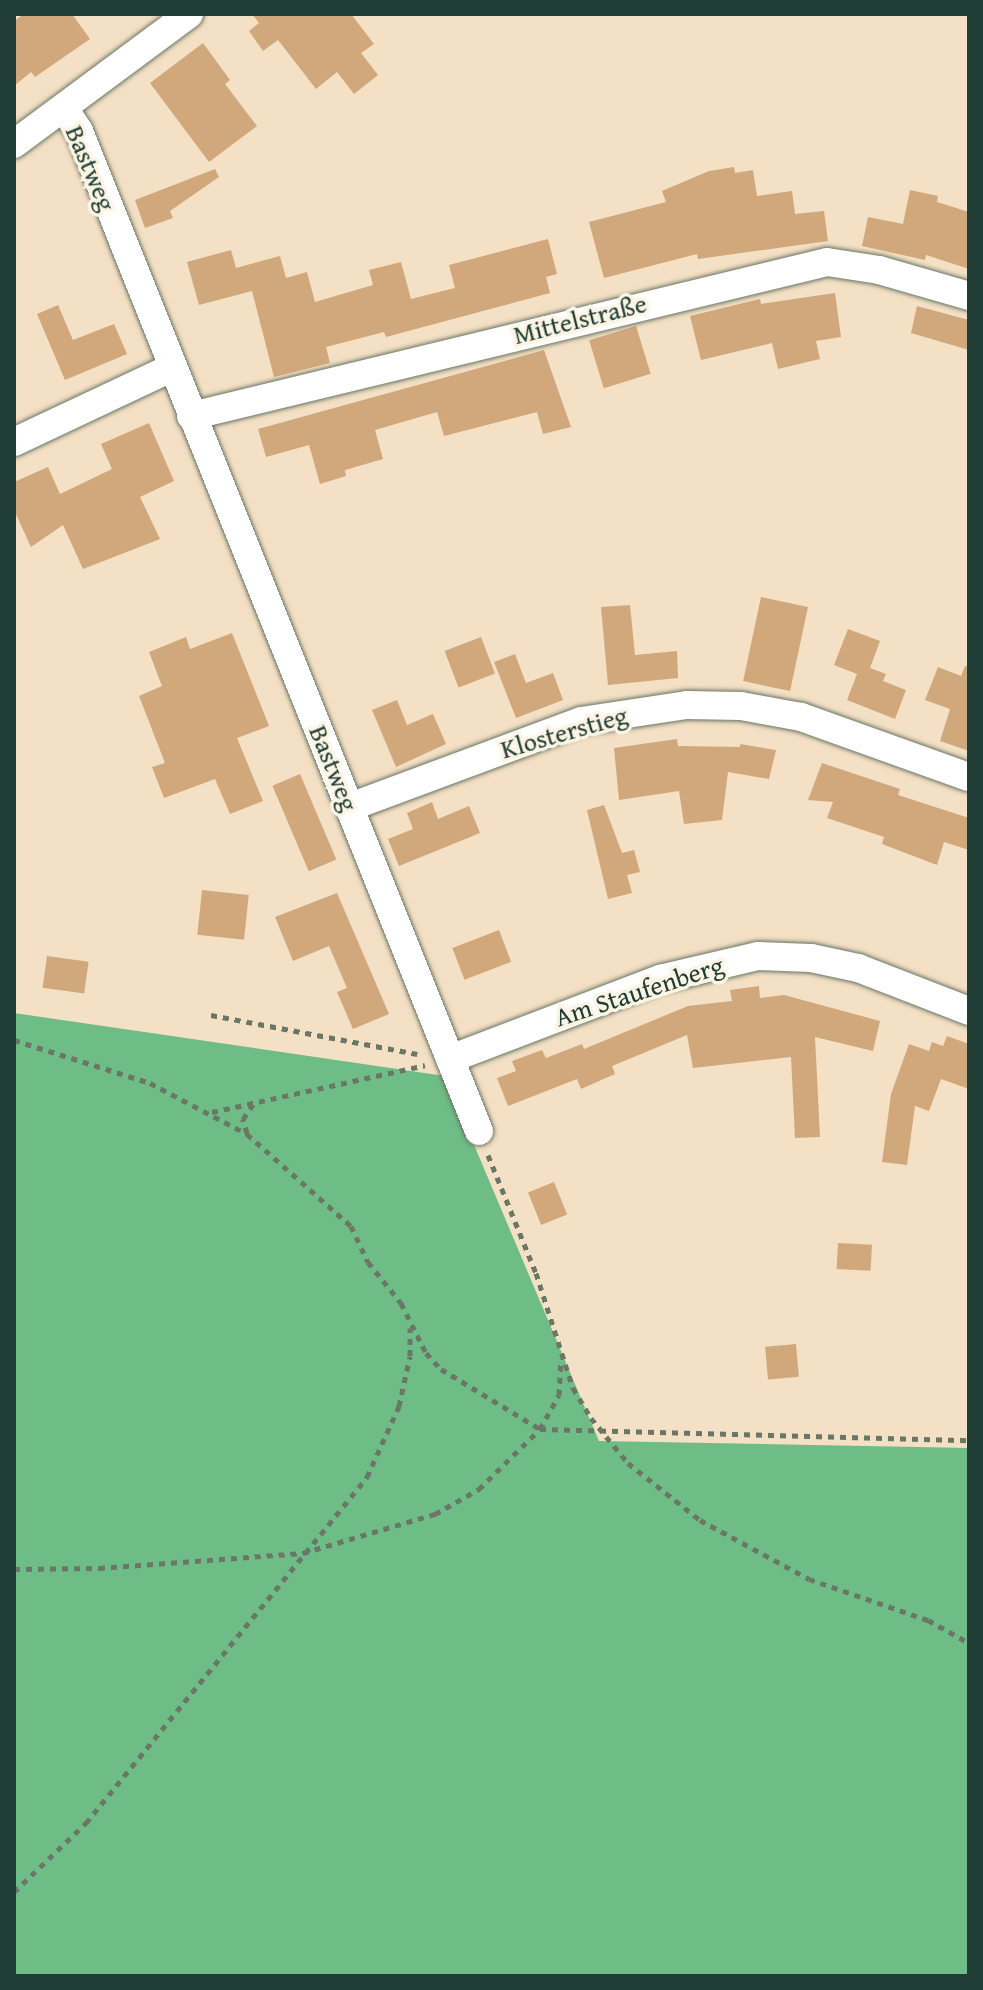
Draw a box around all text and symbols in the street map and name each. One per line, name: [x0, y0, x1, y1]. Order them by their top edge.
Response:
street label: Bastweg: [59, 121, 123, 215]
street label: Mittelstraße: [510, 287, 650, 351]
street label: Klosterstieg: [497, 699, 631, 765]
street label: Bastweg: [303, 721, 365, 815]
street label: Am Staufenberg: [551, 949, 727, 1033]

